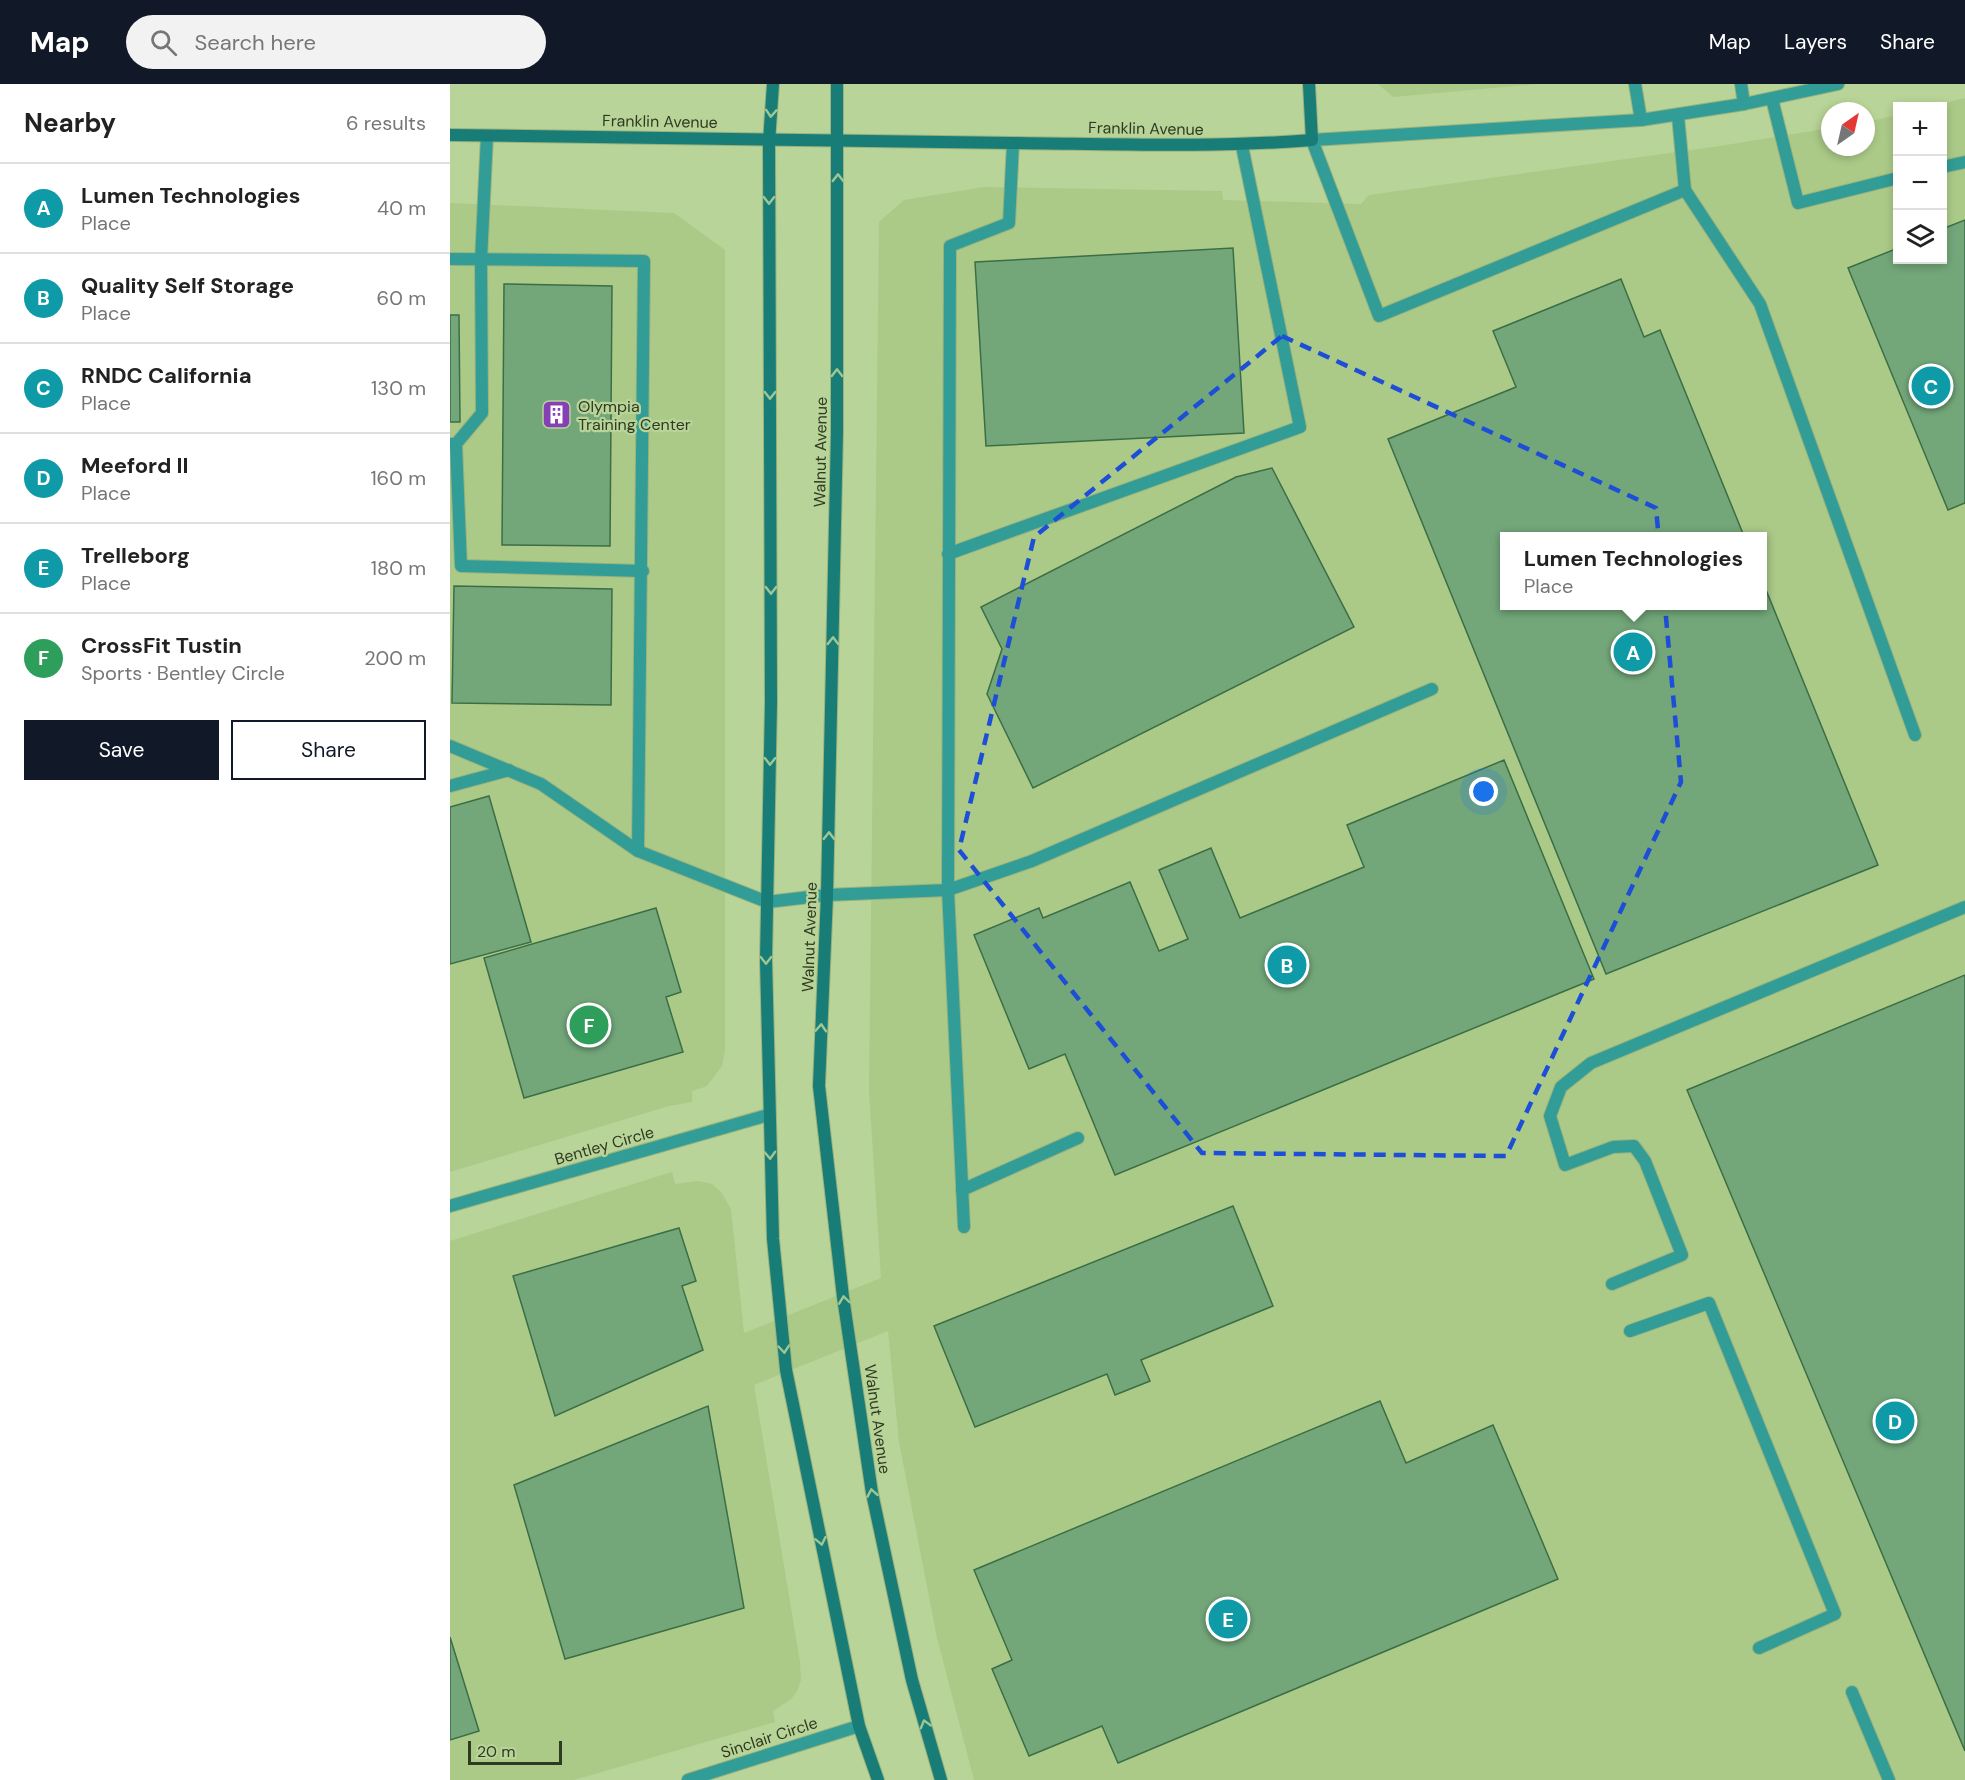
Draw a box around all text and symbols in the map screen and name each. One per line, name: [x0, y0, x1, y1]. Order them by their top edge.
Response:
search box: [126, 15, 546, 69]
text: Map: [30, 24, 90, 61]
icon: search: [147, 26, 180, 59]
text: Search here: [195, 28, 316, 57]
text: Map: [1709, 28, 1751, 56]
text: Layers: [1784, 28, 1847, 56]
text: Share: [1880, 28, 1935, 56]
north arrow: [1821, 102, 1875, 156]
map controls: [1893, 102, 1947, 264]
button: +: [1893, 102, 1947, 156]
text: Nearby: [24, 106, 116, 140]
one-way arrow: [765, 108, 778, 117]
text: 6 results: [346, 110, 426, 136]
street label: Franklin Avenue: [602, 110, 718, 133]
street label: Franklin Avenue: [1088, 117, 1204, 140]
button: −: [1893, 156, 1947, 210]
one-way arrow: [832, 173, 844, 182]
text: Lumen Technologies: [81, 181, 301, 210]
text: A: [36, 195, 51, 221]
text: 40 m: [377, 195, 426, 221]
one-way arrow: [763, 196, 775, 205]
text: Place: [81, 210, 131, 236]
button: layers: [1893, 210, 1947, 264]
text: Quality Self Storage: [81, 271, 294, 300]
text: B: [37, 285, 50, 311]
text: 60 m: [377, 285, 426, 311]
text: Place: [81, 300, 131, 326]
text: RNDC California: [81, 361, 252, 390]
pin: C: [1912, 364, 1950, 408]
one-way arrow: [831, 368, 843, 377]
text: C: [36, 375, 51, 401]
text: 130 m: [371, 375, 426, 401]
text: Place: [81, 390, 131, 416]
one-way arrow: [764, 391, 776, 400]
place label: Olympia Training Center: [578, 396, 691, 435]
street label: Walnut Avenue: [809, 397, 832, 507]
building icon: Olympia Training Center: [541, 399, 573, 431]
text: Meeford II: [81, 451, 189, 480]
text: D: [36, 465, 51, 491]
text: 160 m: [370, 465, 426, 491]
text: Place: [81, 480, 131, 506]
popup: [1500, 532, 1767, 610]
text: Trelleborg: [81, 541, 190, 570]
text: Lumen Technologies: [1524, 544, 1743, 573]
text: E: [38, 555, 49, 581]
text: 180 m: [371, 555, 426, 581]
text: Place: [81, 570, 131, 596]
text: Place: [1524, 573, 1573, 599]
one-way arrow: [765, 586, 777, 595]
pin: A: [1614, 630, 1652, 674]
text: CrossFit Tustin: [81, 631, 242, 660]
one-way arrow: [826, 637, 839, 646]
text: F: [38, 645, 49, 671]
text: 200 m: [364, 645, 426, 671]
text: Sports · Bentley Circle: [81, 660, 285, 686]
button: Save: [24, 720, 219, 780]
button: Share: [231, 720, 426, 780]
one-way arrow: [764, 756, 776, 765]
your location: [1469, 777, 1498, 806]
one-way arrow: [822, 832, 835, 841]
street label: Walnut Avenue: [797, 882, 822, 992]
pin: B: [1268, 942, 1306, 988]
one-way arrow: [760, 956, 772, 965]
pin: F: [570, 1002, 608, 1048]
one-way arrow: [815, 1023, 828, 1032]
street label: Bentley Circle: [552, 1121, 656, 1170]
one-way arrow: [763, 1150, 776, 1159]
one-way arrow: [838, 1295, 851, 1305]
one-way arrow: [777, 1345, 790, 1354]
street label: Walnut Avenue: [859, 1363, 896, 1475]
pin: D: [1876, 1398, 1914, 1444]
one-way arrow: [866, 1488, 879, 1498]
one-way arrow: [814, 1535, 827, 1545]
pin: E: [1208, 1596, 1248, 1642]
street label: Sinclair Circle: [718, 1712, 820, 1763]
one-way arrow: [920, 1719, 932, 1730]
scale bar: [468, 1738, 562, 1766]
text: 20 m: [477, 1741, 516, 1762]

